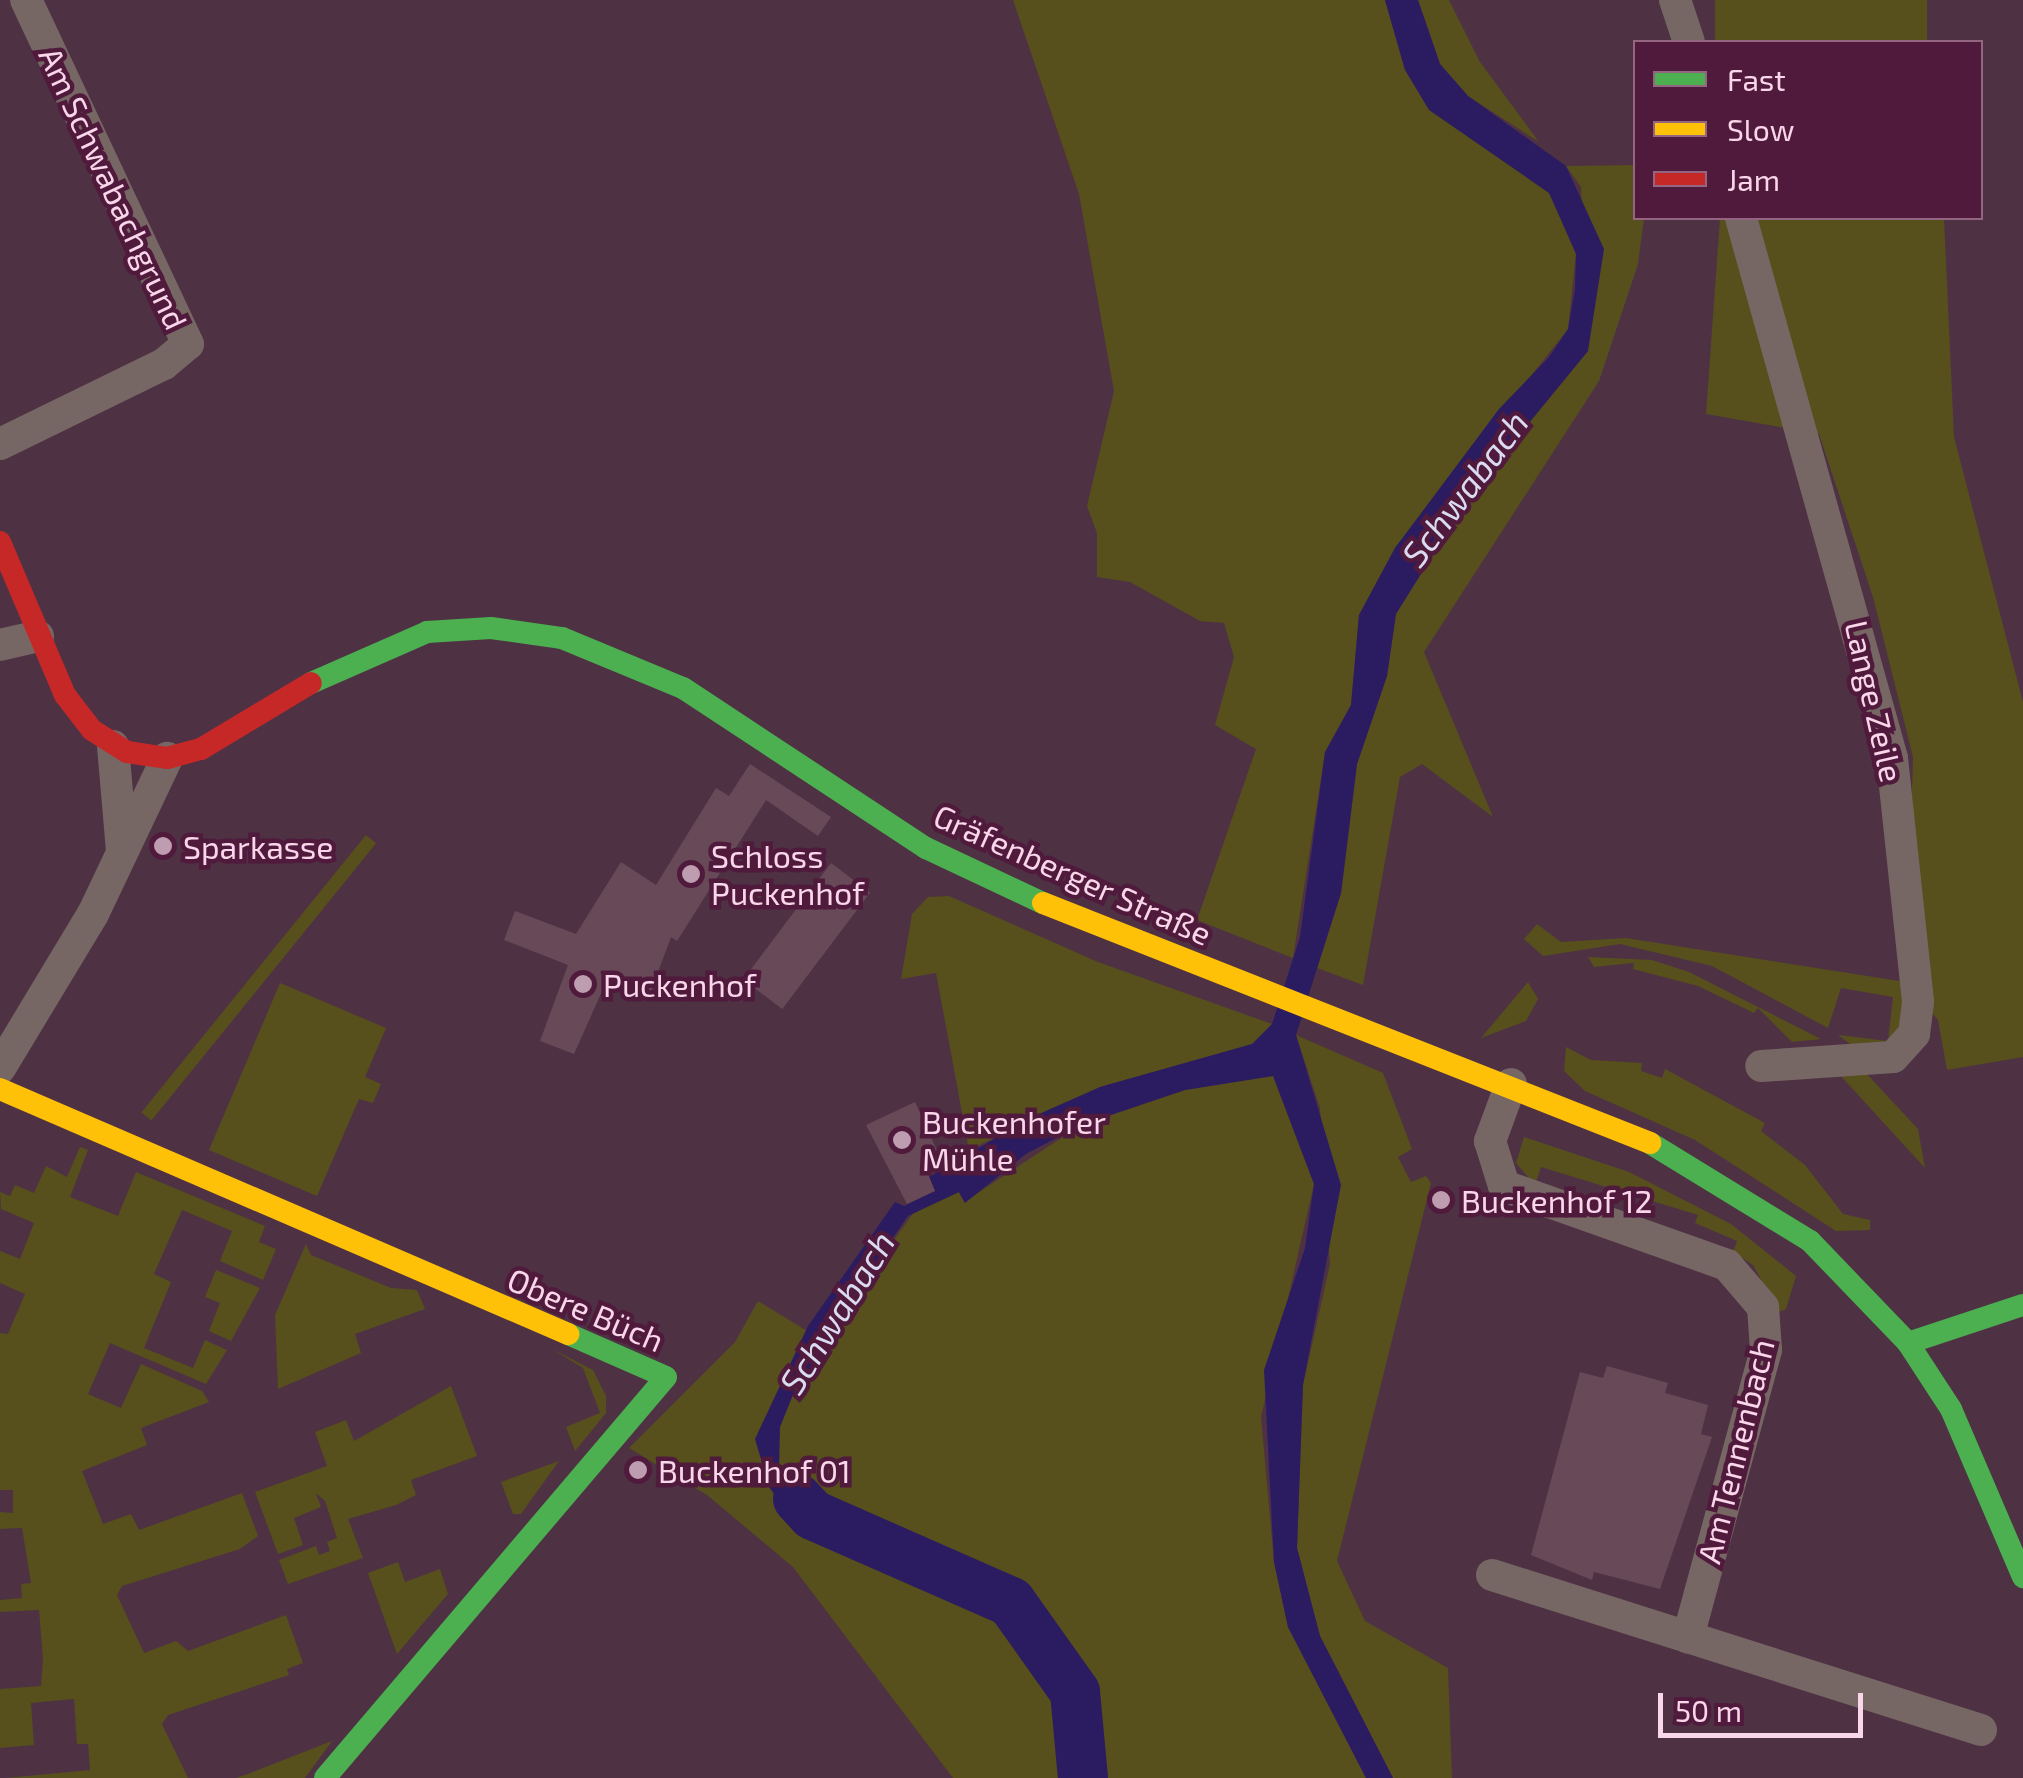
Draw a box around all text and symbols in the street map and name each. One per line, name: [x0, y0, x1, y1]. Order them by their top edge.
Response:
legend: [1633, 40, 1983, 220]
street label: Am Schwabachgrund: [32, 41, 196, 335]
text: Fast: [1727, 61, 1786, 97]
text: Slow: [1727, 111, 1794, 147]
text: Jam: [1727, 161, 1780, 197]
water label: Schwabach: [1392, 402, 1536, 574]
street label: Lange Zeile: [1838, 617, 1912, 785]
street label: Gräfenberger Straße: [928, 795, 1218, 953]
place label: Sparkasse: [183, 827, 333, 865]
marker: Sparkasse: [152, 835, 174, 857]
place label: Schloss Puckenhof: [711, 837, 864, 912]
marker: Schloss Puckenhof: [680, 863, 702, 885]
place label: Puckenhof: [603, 965, 756, 1003]
marker: Puckenhof: [572, 973, 594, 995]
place label: Buckenhofer Mühle: [922, 1103, 1106, 1178]
marker: Buckenhofer Mühle: [891, 1129, 913, 1151]
place label: Buckenhof 12: [1461, 1181, 1653, 1219]
marker: Buckenhof 12: [1430, 1189, 1452, 1211]
water label: Schwabach: [769, 1223, 903, 1401]
street label: Obere Büch: [502, 1259, 670, 1359]
street label: Am Tennenbach: [1689, 1335, 1781, 1567]
place label: Buckenhof 01: [658, 1451, 851, 1489]
marker: Buckenhof 01: [627, 1459, 649, 1481]
scale bar: [1663, 1673, 1868, 1735]
text: 50 m: [1675, 1692, 1742, 1728]

